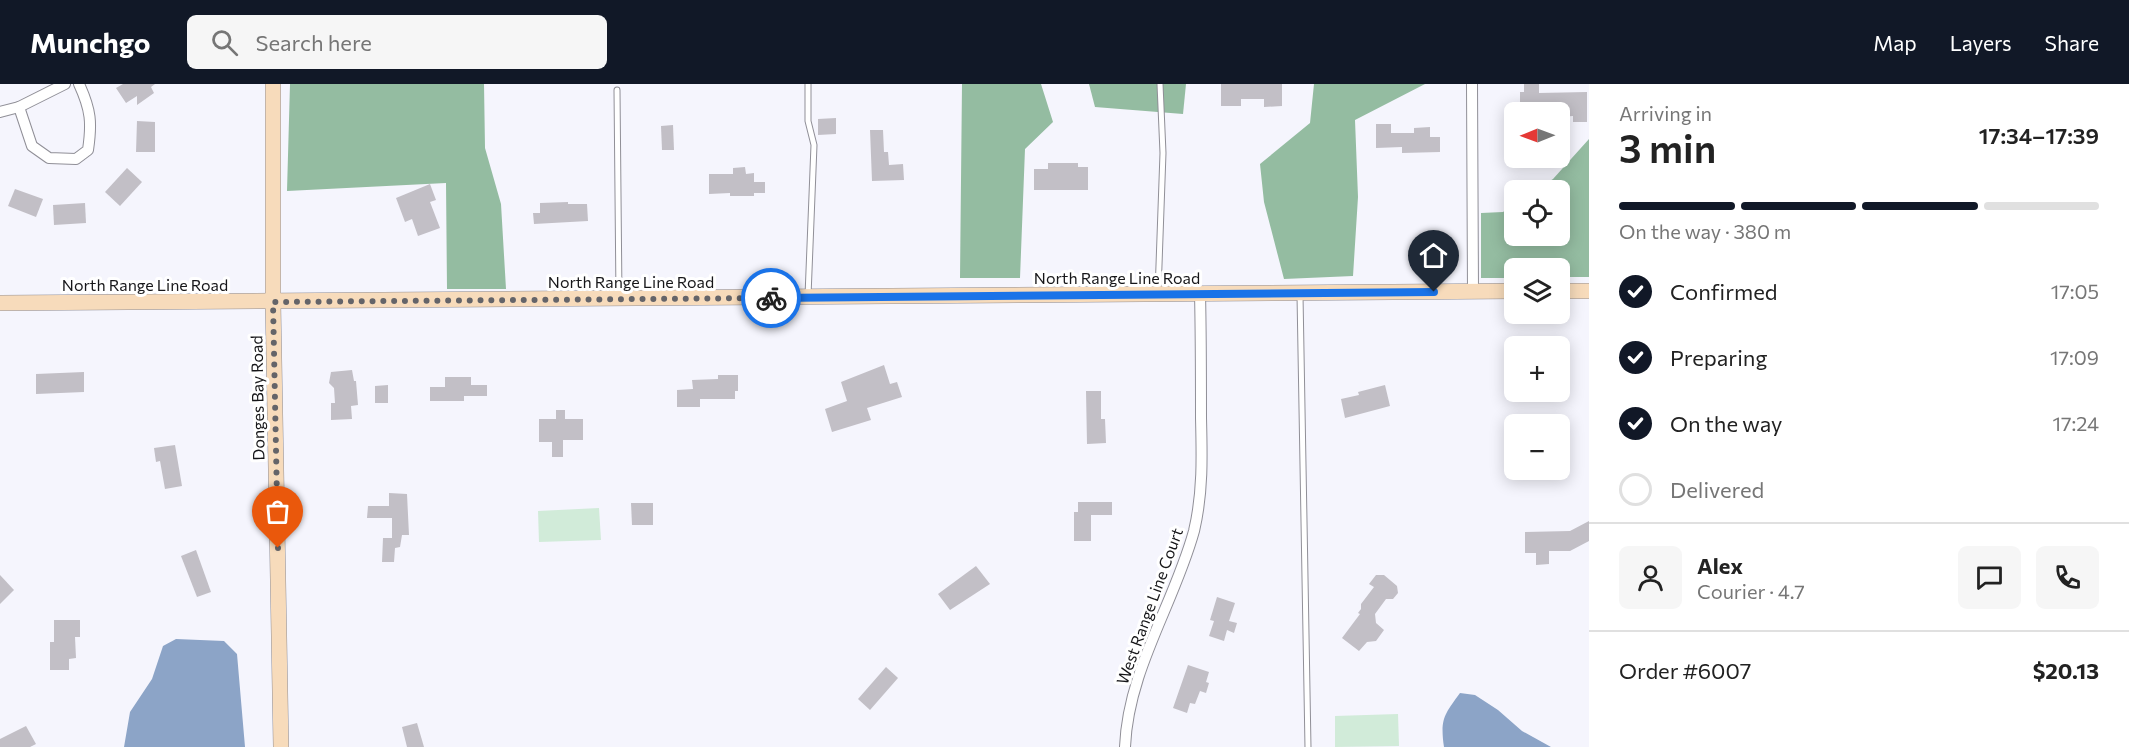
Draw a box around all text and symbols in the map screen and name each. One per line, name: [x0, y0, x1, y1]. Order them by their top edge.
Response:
search box: [187, 15, 607, 69]
text: Munchgo: [30, 25, 151, 59]
icon: search: [208, 26, 241, 59]
text: Search here: [256, 29, 372, 56]
text: Map: [1873, 30, 1917, 55]
text: Layers: [1950, 30, 2012, 55]
text: Share: [2045, 30, 2099, 55]
text: Arriving in: [1619, 101, 1712, 125]
north arrow: [1504, 102, 1570, 168]
map controls: [1504, 102, 1570, 480]
text: 17:34–17:39: [1979, 122, 2099, 149]
text: 3 min: [1619, 123, 1716, 171]
button: locate: [1504, 180, 1570, 246]
text: On the way · 380 m: [1619, 219, 1791, 243]
pin: [1408, 230, 1459, 292]
icon: home: [1417, 239, 1450, 272]
button: layers: [1504, 258, 1570, 324]
courier: [741, 268, 801, 328]
street label: North Range Line Road: [1034, 268, 1200, 287]
street label: North Range Line Road: [548, 272, 714, 291]
street label: North Range Line Road: [62, 275, 228, 294]
icon: check: [1619, 275, 1652, 308]
text: Confirmed: [1670, 278, 1777, 305]
text: 17:05: [2051, 279, 2099, 303]
icon: bike: [755, 282, 788, 315]
street label: Donges Bay Road: [246, 335, 268, 461]
button: +: [1504, 336, 1570, 402]
icon: check: [1619, 341, 1652, 374]
text: Preparing: [1670, 344, 1767, 371]
text: 17:09: [2050, 345, 2099, 369]
icon: check: [1619, 407, 1652, 440]
text: On the way: [1670, 410, 1782, 437]
text: 17:24: [2052, 411, 2099, 435]
button: −: [1504, 414, 1570, 480]
text: Delivered: [1670, 476, 1764, 503]
pin: [252, 486, 303, 548]
icon: bag: [261, 495, 294, 528]
street label: West Range Line Court: [1112, 525, 1186, 687]
button: person: [1619, 546, 1682, 609]
button: chat: [1958, 546, 2021, 609]
button: phone: [2036, 546, 2099, 609]
text: Alex: [1697, 552, 1743, 579]
text: Courier · 4.7: [1697, 579, 1805, 603]
text: Order #6007: [1619, 657, 1751, 684]
text: $20.13: [2033, 657, 2099, 684]

